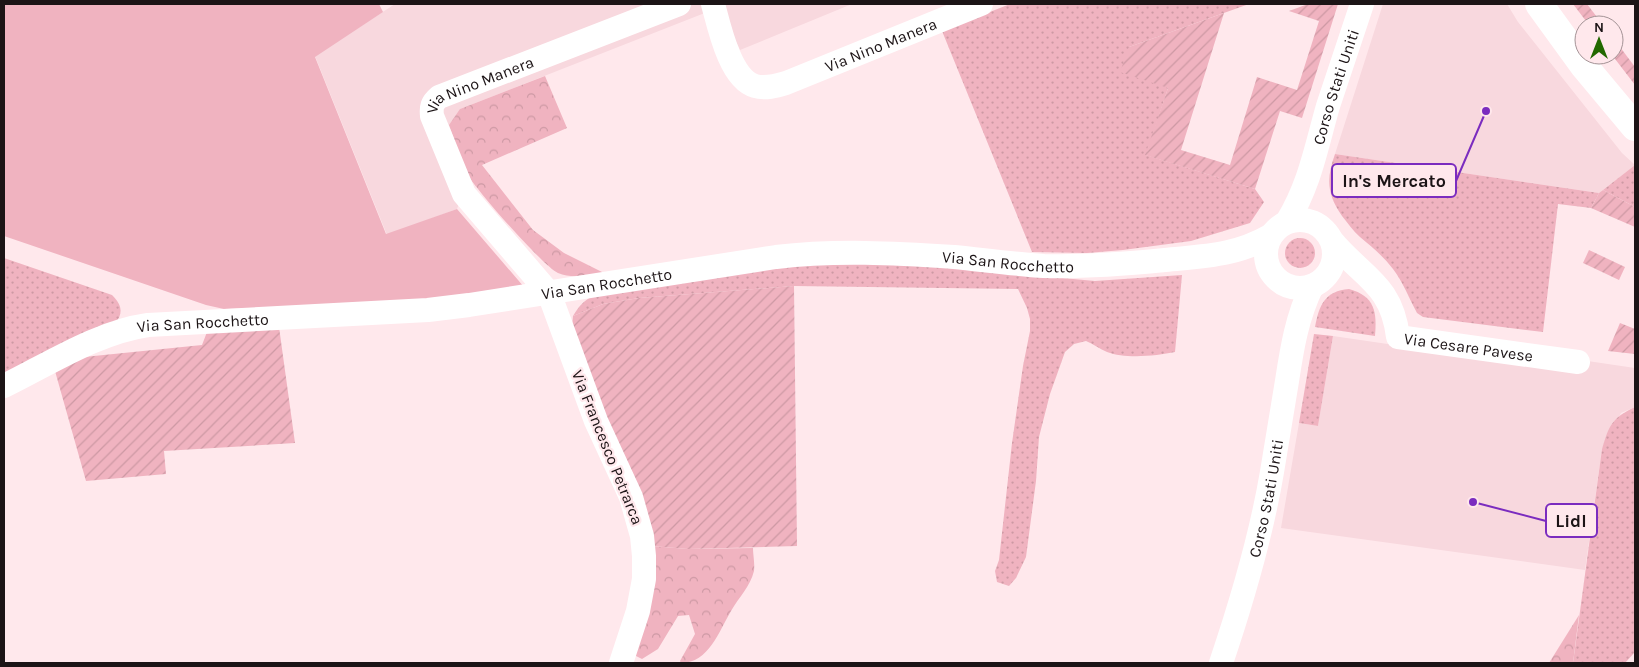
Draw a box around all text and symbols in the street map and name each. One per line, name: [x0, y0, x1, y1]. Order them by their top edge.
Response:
street label: Via Nino Manera: [822, 14, 940, 76]
north arrow: [1574, 15, 1624, 65]
text: N: [1594, 19, 1604, 36]
street label: Corso Stati Uniti: [1309, 27, 1363, 147]
street label: Via Nino Manera: [422, 52, 536, 114]
callout: In's Mercato: [1332, 164, 1456, 197]
text: In's Mercato: [1342, 170, 1446, 192]
street label: Via San Rocchetto: [941, 247, 1074, 276]
street label: Via San Rocchetto: [540, 264, 673, 304]
street label: Via San Rocchetto: [135, 310, 269, 337]
street label: Via Cesare Pavese: [1403, 329, 1534, 366]
street label: Via Francesco Petrarca: [568, 367, 647, 527]
street label: Corso Stati Uniti: [1245, 438, 1287, 559]
callout: Lidl: [1546, 504, 1597, 537]
text: Lidl: [1555, 510, 1587, 532]

